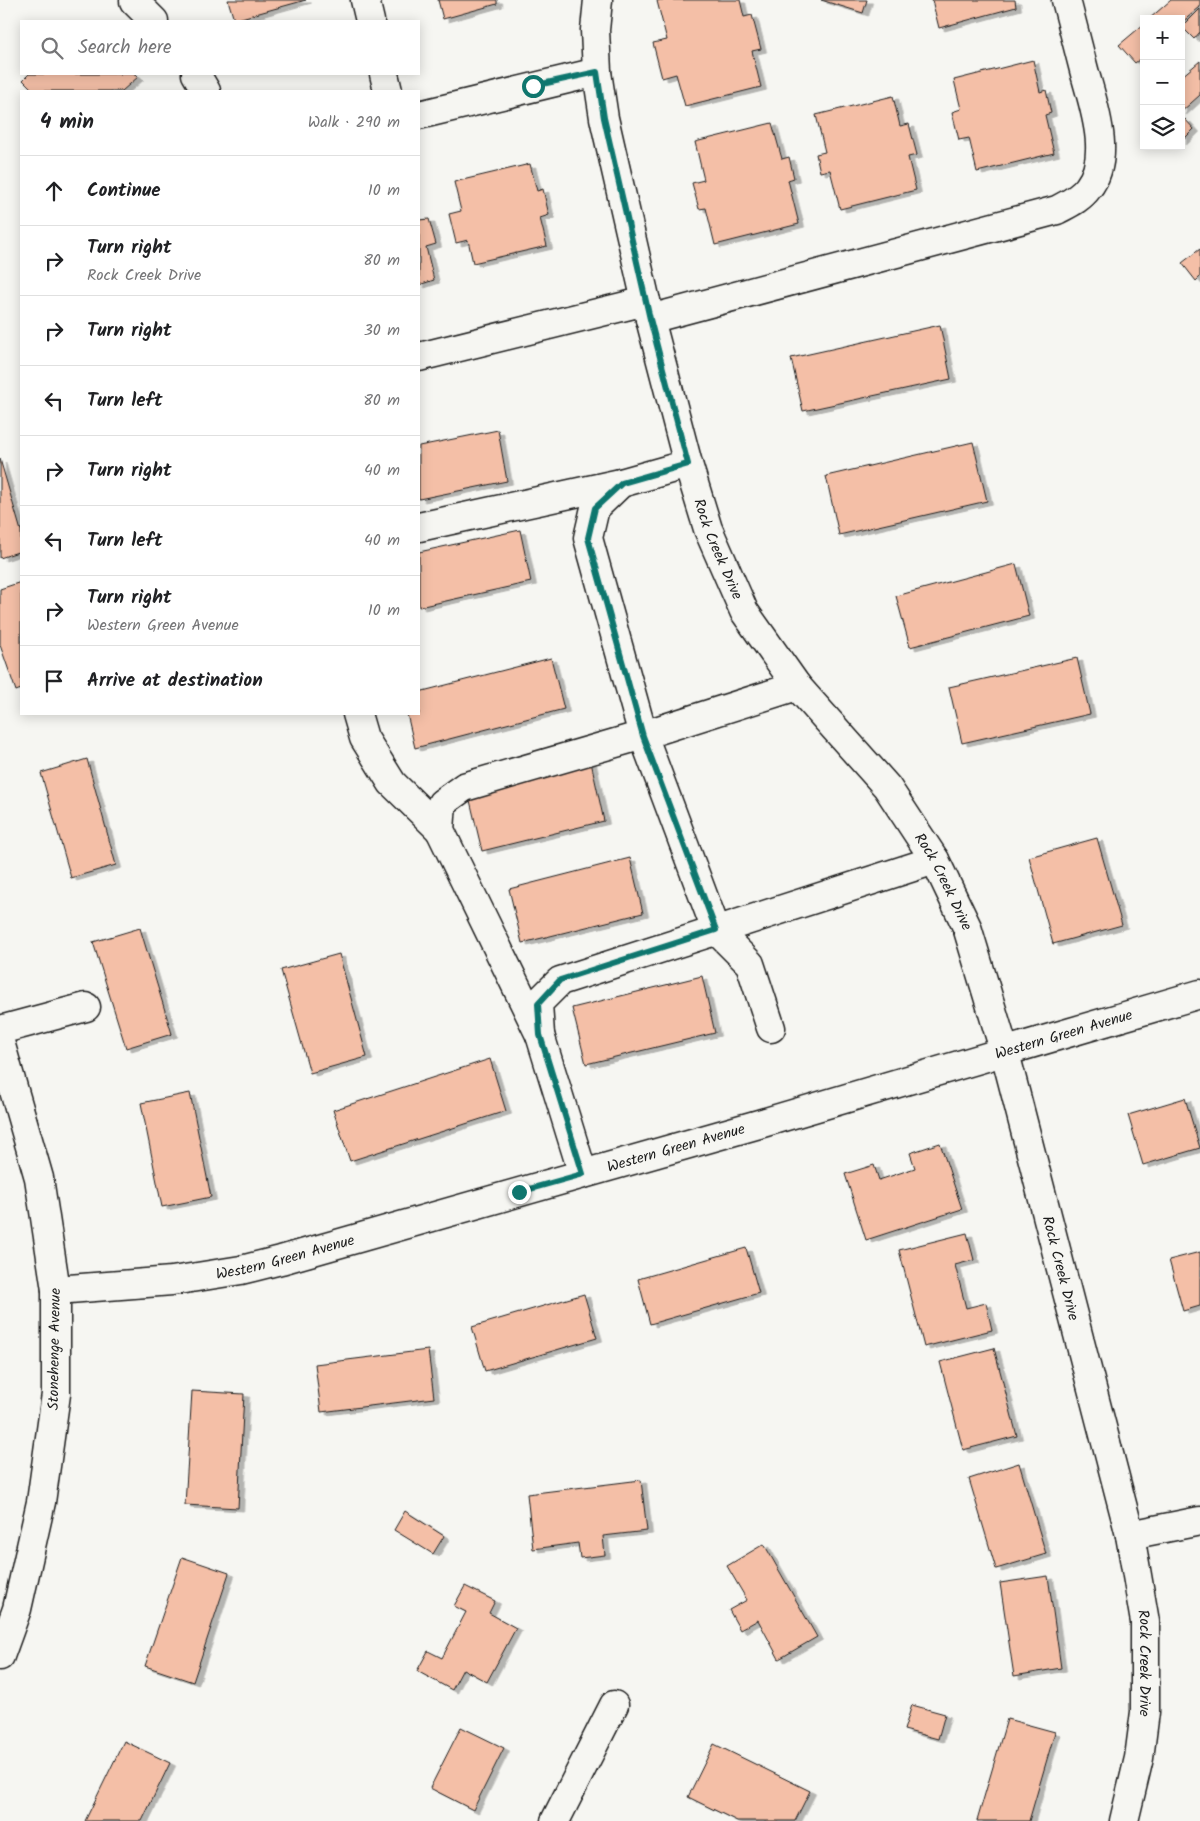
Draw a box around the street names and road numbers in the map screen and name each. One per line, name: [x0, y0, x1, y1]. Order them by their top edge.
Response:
street label: Rock Creek Drive: [686, 496, 749, 604]
street label: Rock Creek Drive: [907, 828, 978, 935]
street label: Western Green Avenue: [992, 1003, 1136, 1067]
street label: Western Green Avenue: [604, 1118, 748, 1180]
street label: Rock Creek Drive: [1035, 1214, 1085, 1324]
street label: Western Green Avenue: [214, 1229, 358, 1287]
street label: Stonehenge Avenue: [42, 1287, 68, 1410]
street label: Rock Creek Drive: [1130, 1608, 1156, 1718]

